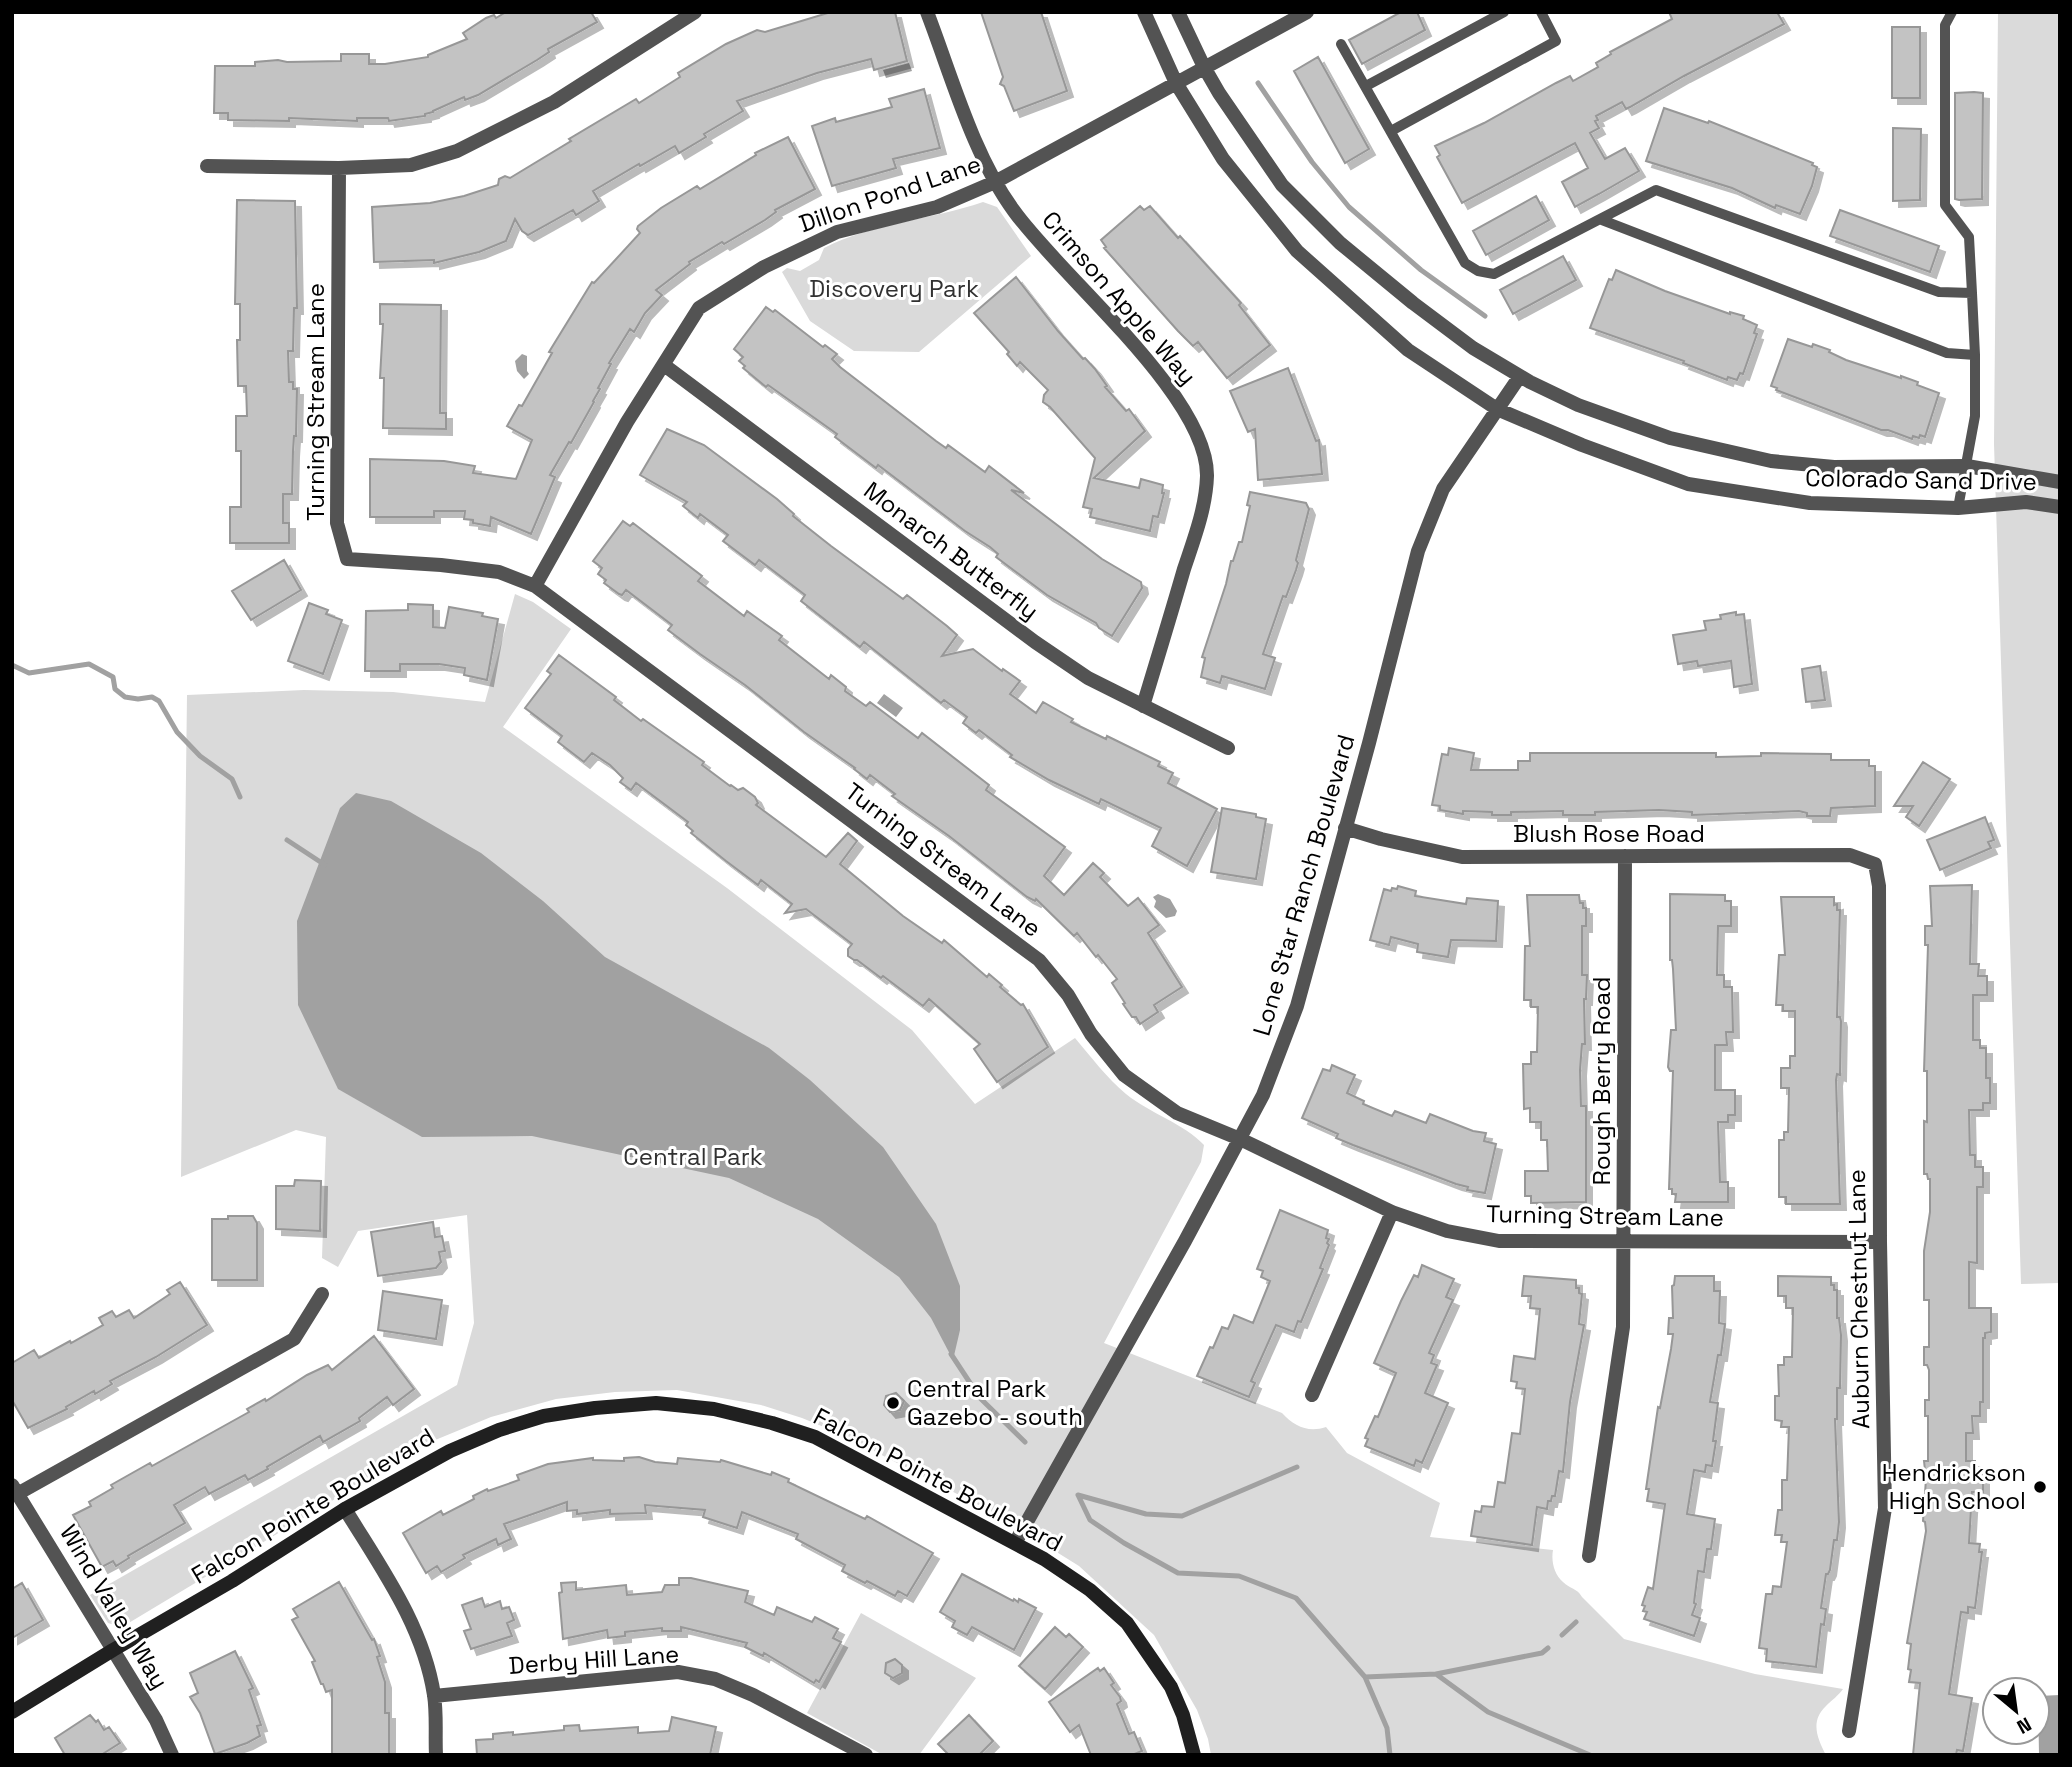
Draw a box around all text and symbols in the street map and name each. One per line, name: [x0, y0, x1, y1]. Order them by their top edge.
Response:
street label: Dillon Pond Lane: [795, 148, 985, 239]
street label: Crimson Apple Way: [1035, 204, 1203, 391]
park label: Discovery Park: [809, 273, 979, 304]
street label: Turning Stream Lane: [300, 283, 331, 521]
street label: Colorado Sand Drive: [1805, 462, 2037, 497]
street label: Monarch Butterfly: [858, 475, 1045, 627]
street label: Lone Star Ranch Boulevard: [1246, 731, 1361, 1039]
street label: Turning Stream Lane: [839, 776, 1048, 944]
street label: Blush Rose Road: [1513, 818, 1705, 849]
street label: Rough Berry Road: [1586, 977, 1617, 1185]
park label: Central Park: [623, 1141, 763, 1172]
street label: Auburn Chestnut Lane: [1841, 1169, 1876, 1429]
street label: Turning Stream Lane: [1486, 1198, 1724, 1233]
place label: Central Park Gazebo - south: [907, 1373, 1083, 1432]
marker: Central Park Gazebo - south: [885, 1395, 901, 1411]
street label: Falcon Pointe Boulevard: [808, 1401, 1068, 1559]
street label: Falcon Pointe Boulevard: [186, 1421, 440, 1590]
place label: Hendrickson High School: [1882, 1457, 2026, 1516]
marker: Hendrickson High School: [2032, 1479, 2048, 1495]
street label: Wind Valley Way: [53, 1519, 176, 1695]
street label: Derby Hill Lane: [508, 1638, 680, 1681]
north arrow: [1981, 1676, 2051, 1746]
text: N: [2012, 1711, 2036, 1739]

